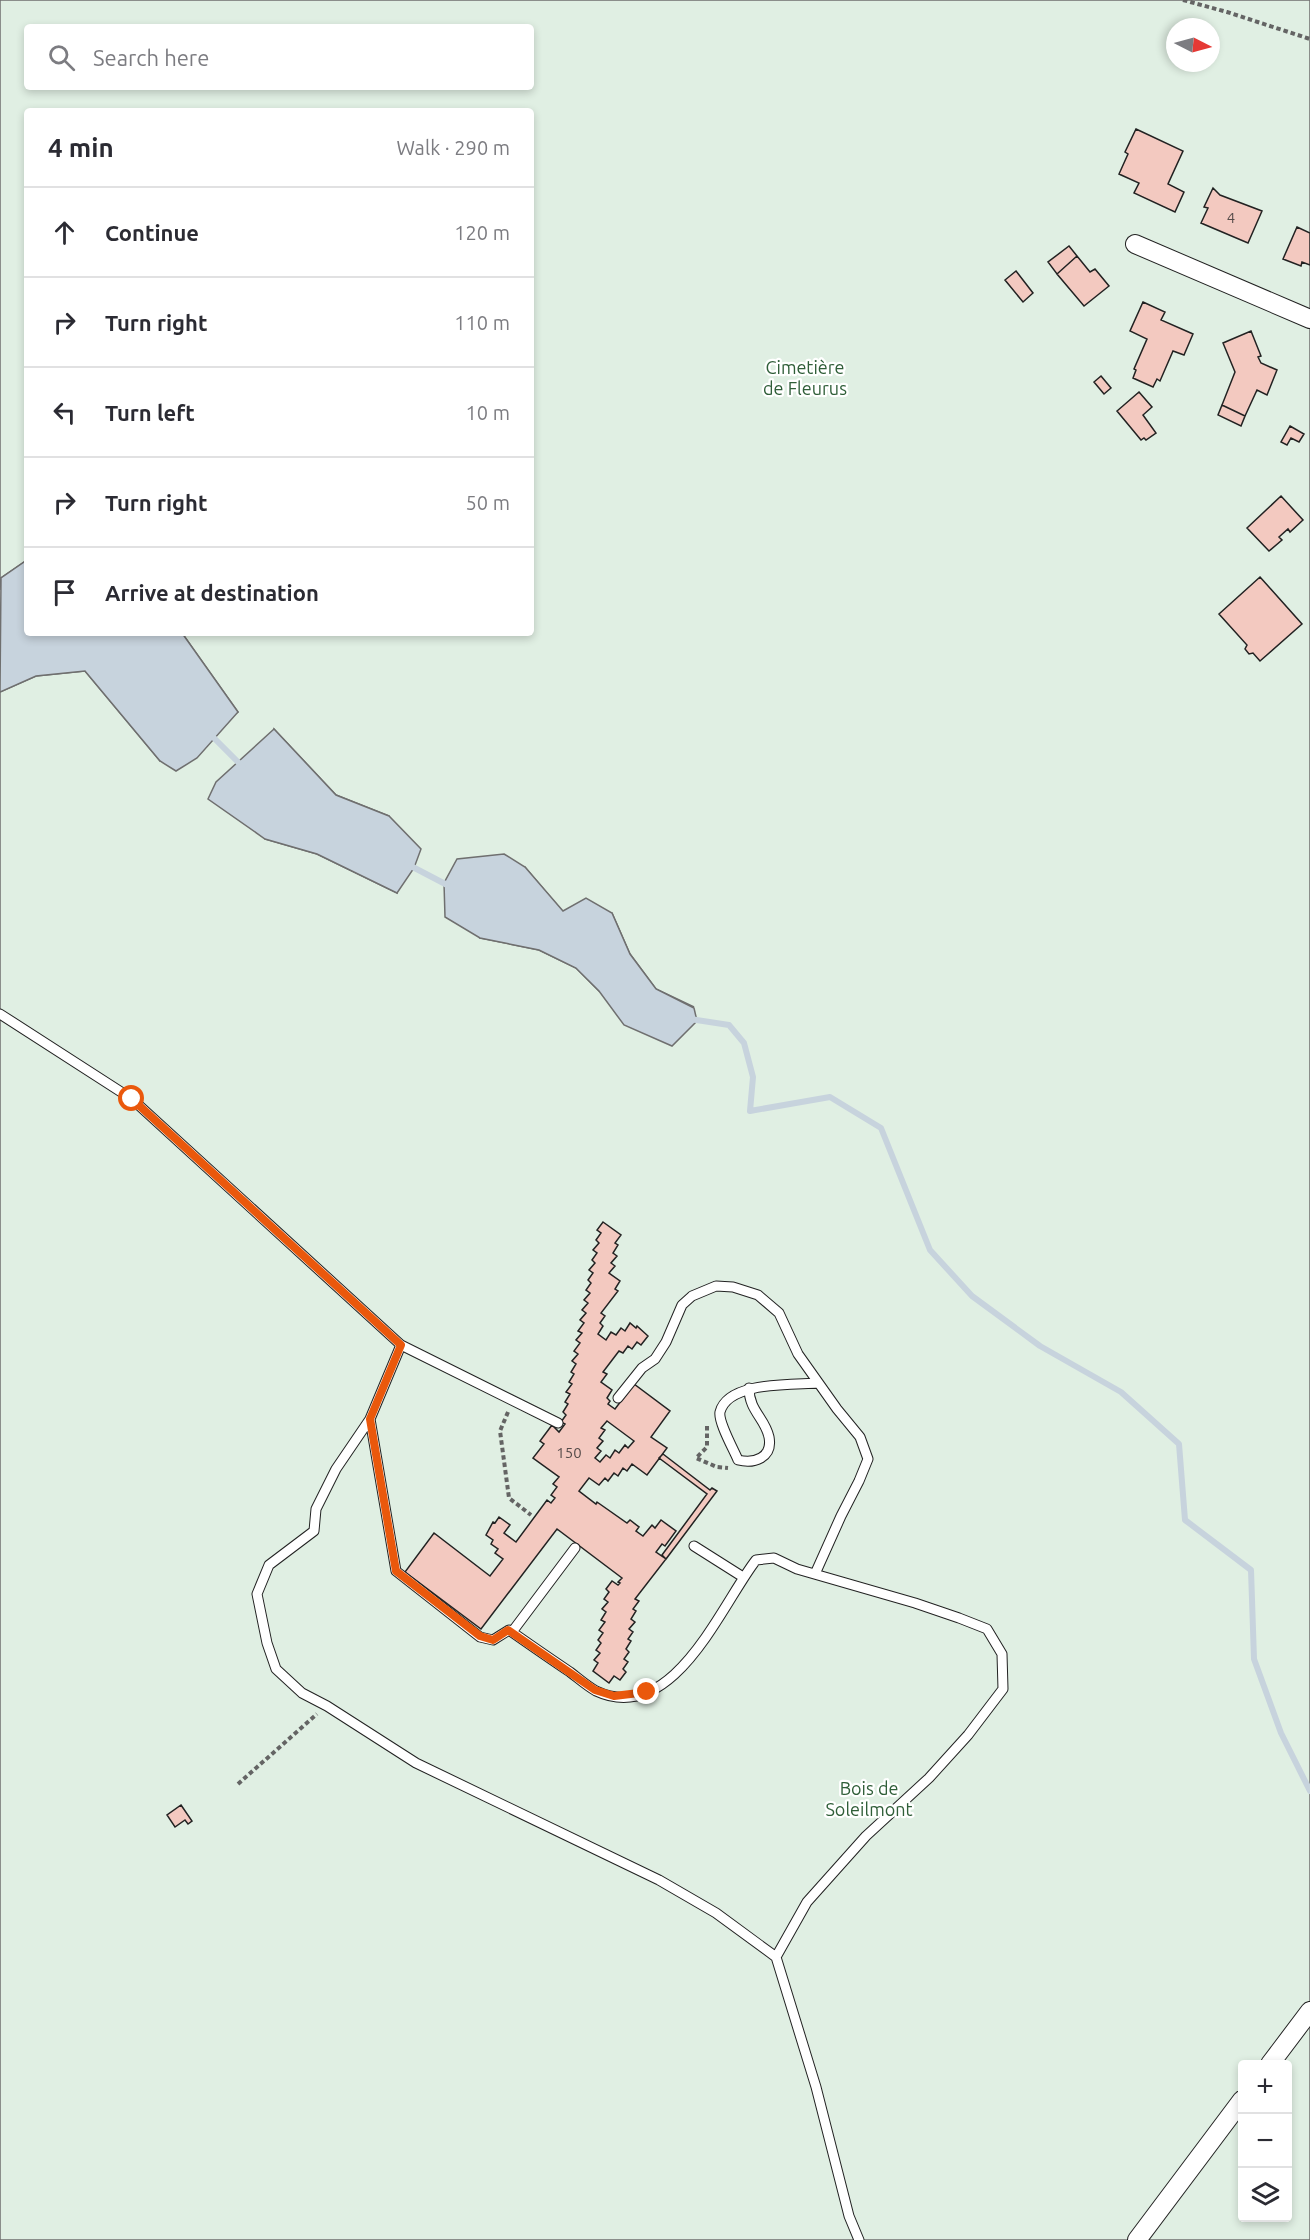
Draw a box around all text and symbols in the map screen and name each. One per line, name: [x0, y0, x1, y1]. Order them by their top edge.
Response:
north arrow: [1166, 18, 1220, 72]
search box: [24, 24, 534, 90]
icon: search: [45, 41, 78, 74]
text: Search here: [93, 45, 209, 70]
text: 4 min: [48, 133, 114, 162]
text: Walk · 290 m: [397, 136, 510, 159]
house number: 4: [1227, 209, 1235, 226]
icon: ahead: [48, 216, 81, 249]
text: Continue: [105, 220, 199, 245]
text: 120 m: [454, 221, 510, 244]
icon: right: [48, 306, 81, 339]
text: Turn right: [105, 310, 207, 335]
text: 110 m: [454, 311, 510, 334]
park label: Cimetière de Fleurus: [763, 357, 847, 398]
icon: left: [48, 396, 81, 429]
text: Turn left: [105, 400, 195, 425]
text: 10 m: [466, 401, 510, 424]
icon: right: [48, 486, 81, 519]
text: Turn right: [105, 490, 207, 515]
text: 50 m: [466, 491, 510, 514]
icon: arrive: [48, 576, 81, 609]
text: Arrive at destination: [105, 580, 319, 605]
route start: [118, 1085, 144, 1111]
house number: 150: [556, 1444, 582, 1461]
route end: [633, 1678, 659, 1704]
park label: Bois de Soleilmont: [825, 1778, 913, 1819]
map controls: [1238, 2060, 1292, 2222]
button: +: [1238, 2060, 1292, 2114]
button: −: [1238, 2114, 1292, 2168]
button: layers: [1238, 2168, 1292, 2222]

